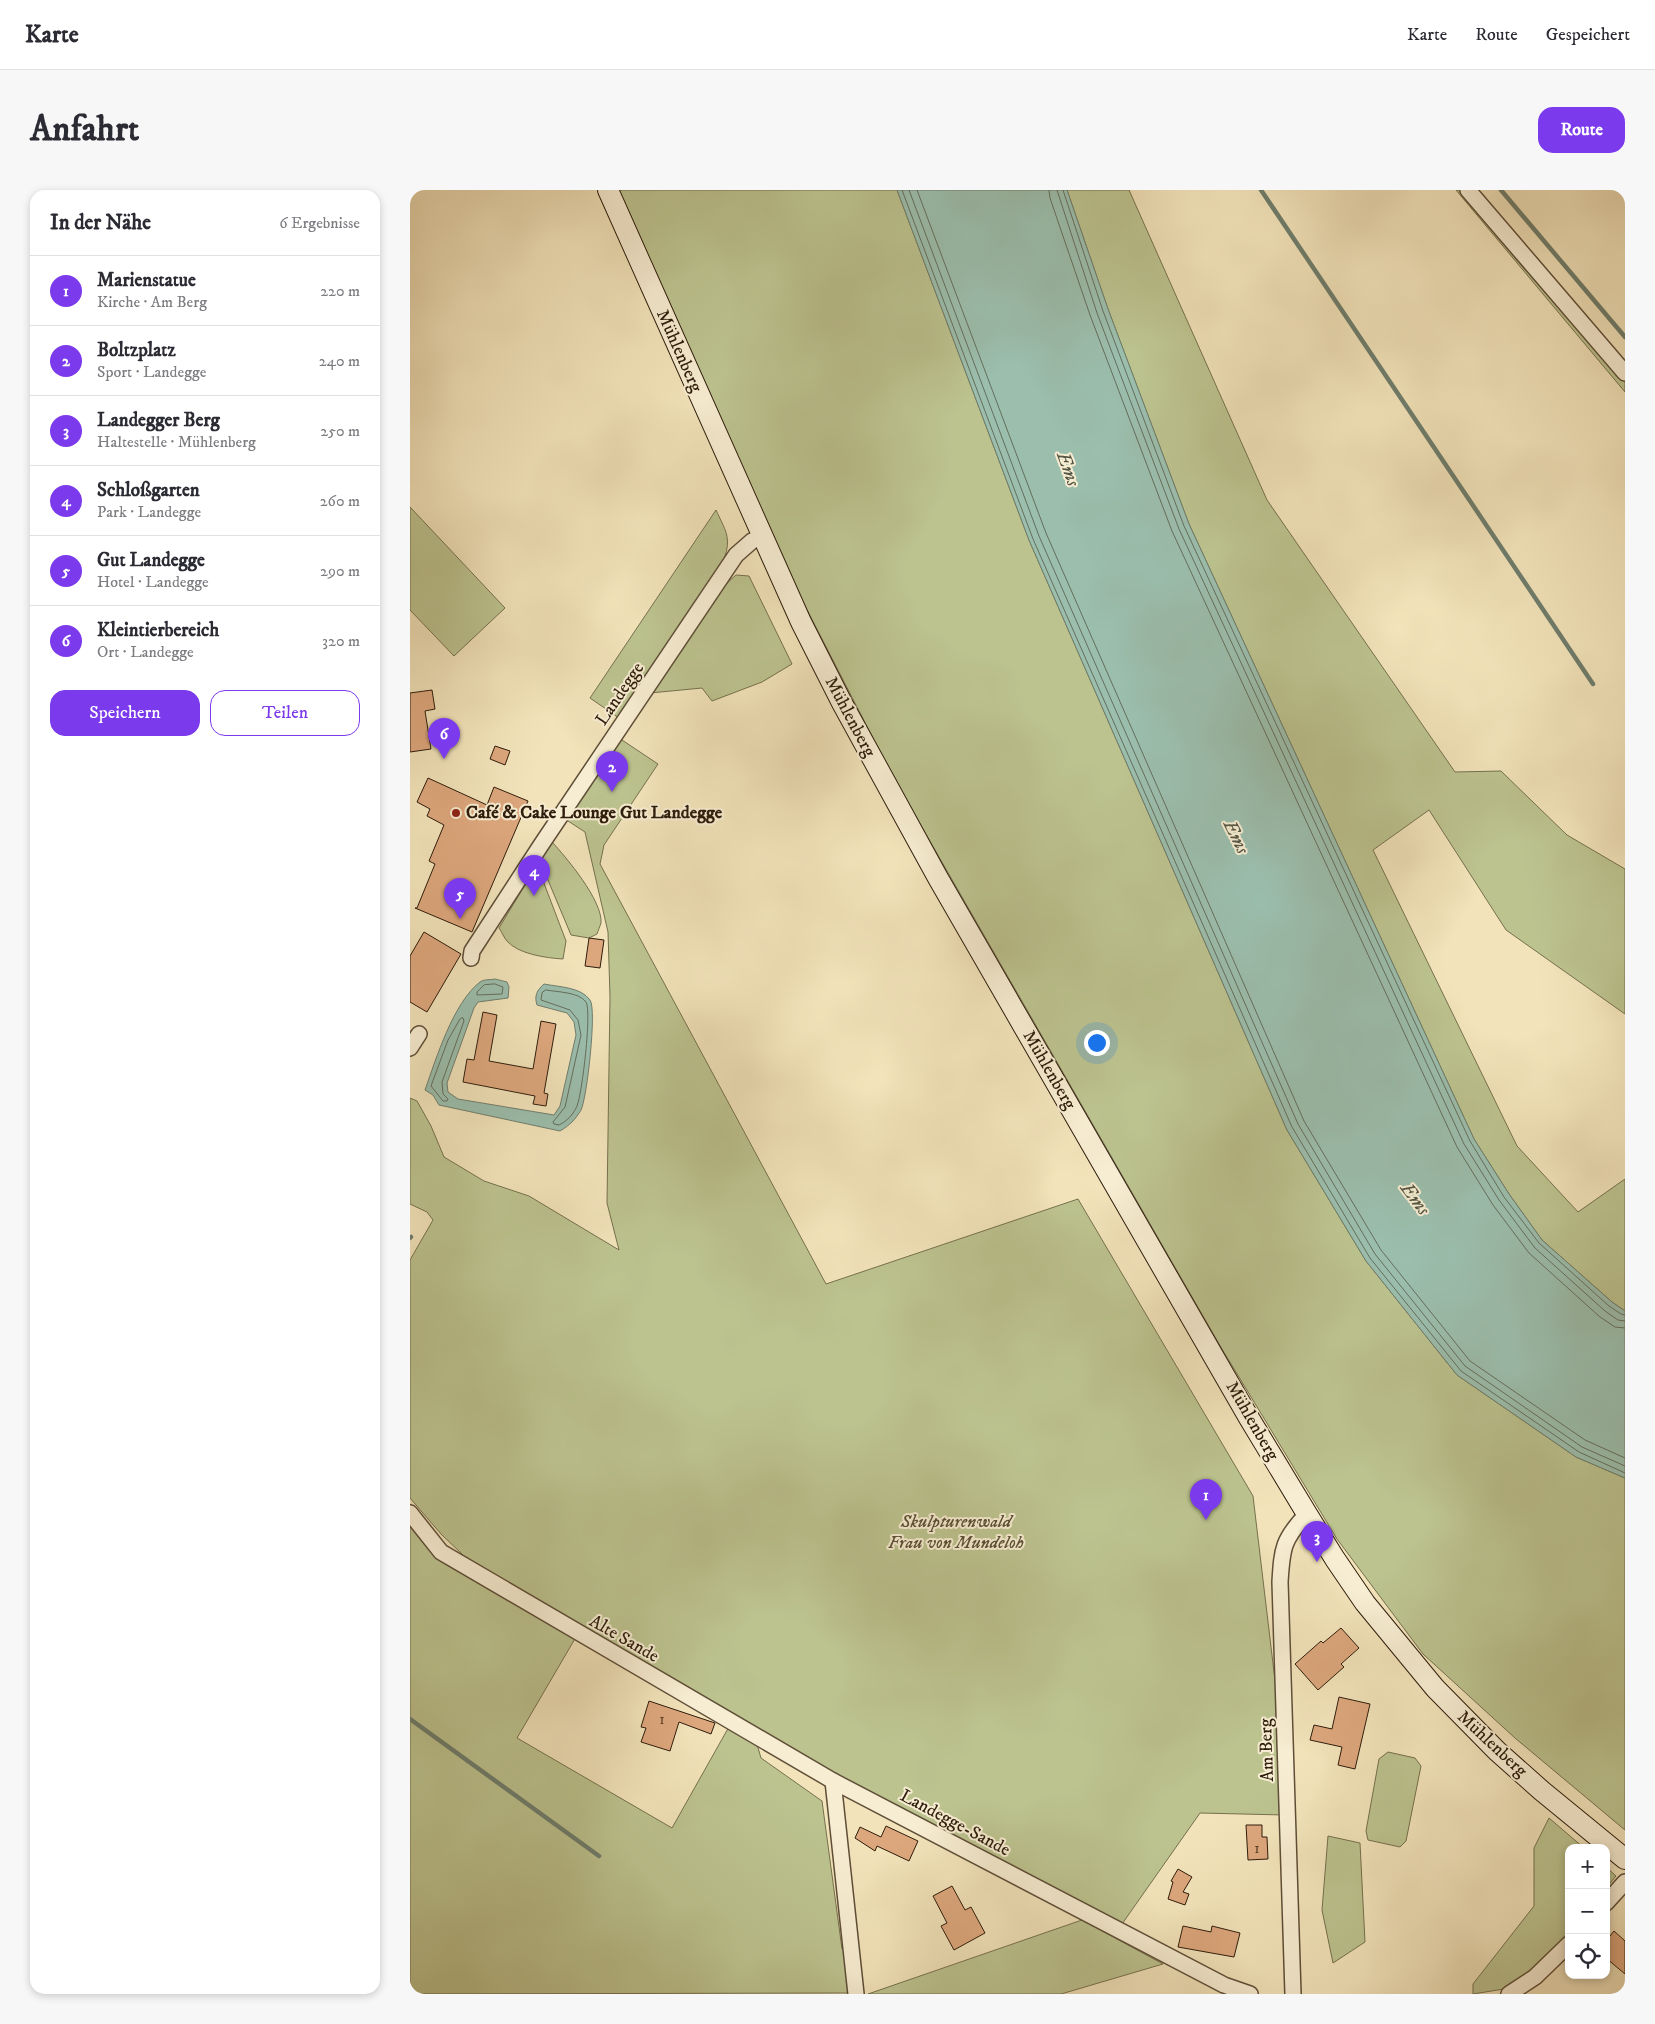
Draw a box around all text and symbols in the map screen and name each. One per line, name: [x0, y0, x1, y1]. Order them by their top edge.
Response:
text: Karte: [25, 20, 79, 50]
text: Karte: [1407, 24, 1447, 46]
text: Route: [1475, 24, 1518, 46]
text: Gespeichert: [1546, 24, 1630, 46]
button: Route: [1538, 107, 1625, 153]
text: Anfahrt: [30, 108, 139, 152]
text: In der Nähe: [50, 210, 151, 236]
text: 6 Ergebnisse: [279, 213, 360, 233]
text: Marienstatue: [97, 269, 196, 292]
text: 1: [63, 281, 69, 301]
text: 220 m: [320, 281, 360, 301]
text: Kirche · Am Berg: [97, 292, 207, 312]
street label: Mühlenberg: [651, 306, 707, 396]
text: Boltzplatz: [97, 339, 176, 362]
text: 2: [62, 351, 70, 371]
text: 240 m: [319, 351, 360, 371]
text: Sport · Landegge: [97, 362, 206, 382]
text: Landegger Berg: [97, 409, 220, 432]
text: 3: [63, 421, 69, 441]
text: 250 m: [320, 421, 360, 441]
text: Haltestelle · Mühlenberg: [97, 432, 256, 452]
water label: Ems: [1051, 448, 1085, 491]
text: Schloßgarten: [97, 479, 200, 502]
text: 4: [61, 491, 71, 511]
text: 260 m: [320, 491, 360, 511]
text: Park · Landegge: [97, 502, 201, 522]
text: Gut Landegge: [97, 549, 205, 572]
text: 5: [62, 561, 70, 581]
text: 290 m: [320, 561, 360, 581]
text: Hotel · Landegge: [97, 572, 209, 592]
text: Kleintierbereich: [97, 619, 219, 642]
text: 6: [62, 631, 70, 651]
text: 320 m: [322, 631, 360, 651]
text: Ort · Landegge: [97, 642, 194, 662]
street label: Landegge: [591, 658, 649, 730]
street label: Mühlenberg: [820, 673, 880, 761]
button: Speichern: [50, 690, 200, 736]
button: Teilen: [210, 690, 360, 736]
pin: 6: [428, 718, 460, 759]
pin: 2: [596, 751, 628, 792]
place label: Café & Cake Lounge Gut Landegge: [466, 802, 723, 824]
marker: Café & Cake Lounge Gut Landegge: [450, 807, 462, 819]
water label: Ems: [1218, 815, 1255, 859]
pin: 4: [518, 855, 550, 896]
pin: 5: [444, 878, 476, 919]
street label: Mühlenberg: [1017, 1026, 1081, 1114]
your location: [1084, 1030, 1110, 1056]
water label: Ems: [1395, 1177, 1435, 1221]
street label: Mühlenberg: [1220, 1377, 1284, 1465]
pin: 1: [1190, 1479, 1222, 1520]
park label: Skulpturenwald Frau von Mundeloh: [888, 1511, 1024, 1554]
pin: 3: [1301, 1521, 1333, 1562]
street label: Alte Sande: [585, 1610, 663, 1668]
street label: Mühlenberg: [1452, 1706, 1532, 1782]
house number: 1: [659, 1710, 665, 1729]
street label: Am Berg: [1255, 1718, 1279, 1782]
street label: Landegge-Sande: [896, 1785, 1014, 1861]
house number: 1: [1254, 1839, 1260, 1858]
map controls: [1565, 1844, 1610, 1979]
button: +: [1565, 1844, 1610, 1889]
button: −: [1565, 1889, 1610, 1934]
button: locate: [1565, 1934, 1610, 1979]

